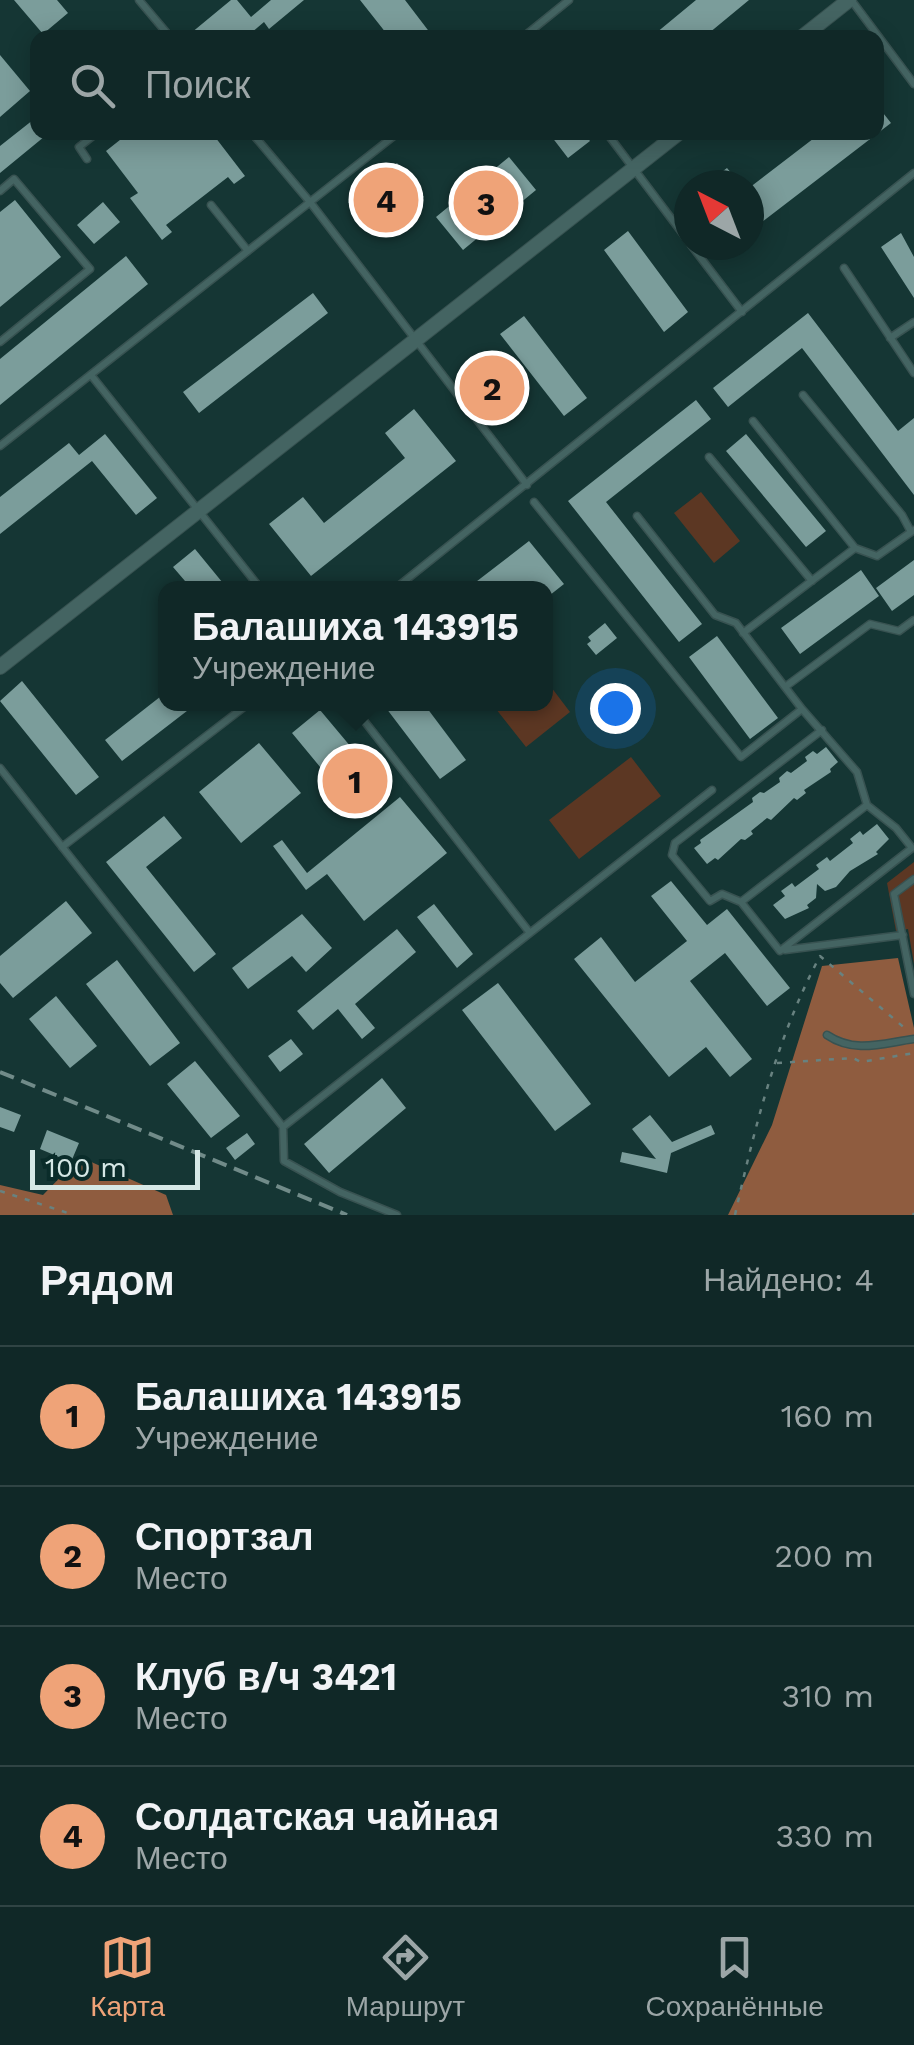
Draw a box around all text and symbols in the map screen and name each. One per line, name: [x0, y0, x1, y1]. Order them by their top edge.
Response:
search box: [30, 30, 884, 140]
icon: search: [65, 58, 120, 113]
text: Поиск: [145, 63, 250, 107]
pin: 4: [354, 162, 418, 238]
pin: 3: [454, 166, 518, 240]
north arrow: [674, 170, 764, 260]
pin: 2: [460, 350, 524, 426]
popup: [158, 581, 553, 711]
text: Балашиха 143915: [192, 605, 519, 649]
text: Учреждение: [192, 649, 375, 687]
your location: [590, 683, 641, 734]
pin: 1: [322, 744, 388, 818]
scale bar: [30, 1145, 200, 1190]
text: 100 m: [45, 1151, 127, 1184]
text: Рядом: [40, 1256, 175, 1305]
text: Найдено: 4: [703, 1261, 874, 1299]
text: Балашиха 143915: [135, 1375, 462, 1419]
text: 1: [66, 1397, 79, 1435]
text: 160 m: [781, 1397, 874, 1435]
text: Учреждение: [135, 1419, 318, 1457]
text: Спортзал: [135, 1515, 314, 1559]
text: 2: [63, 1537, 82, 1575]
text: 200 m: [774, 1537, 874, 1575]
text: Место: [135, 1559, 228, 1597]
text: Клуб в/ч 3421: [135, 1655, 397, 1699]
text: 3: [63, 1677, 82, 1715]
text: 310 m: [782, 1677, 874, 1715]
text: Место: [135, 1699, 228, 1737]
text: Солдатская чайная: [135, 1795, 499, 1839]
text: 4: [62, 1817, 83, 1855]
text: 330 m: [775, 1817, 874, 1855]
text: Место: [135, 1839, 228, 1877]
tab: Карта: [90, 1930, 165, 2023]
tab: Маршрут: [346, 1930, 465, 2023]
tab: Сохранённые: [645, 1930, 824, 2023]

